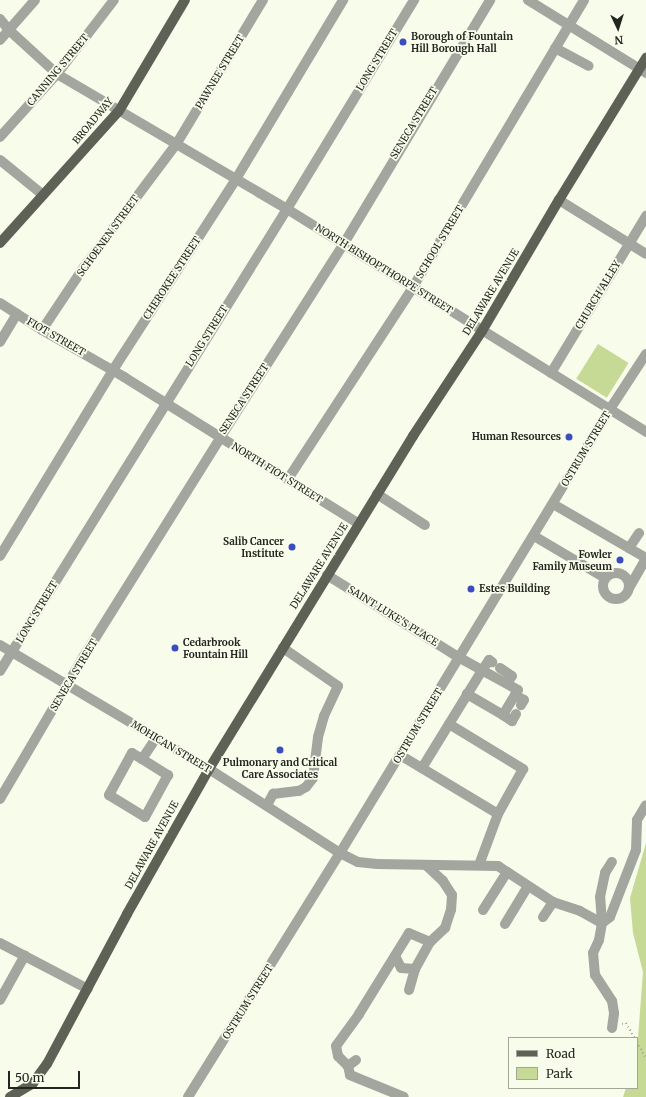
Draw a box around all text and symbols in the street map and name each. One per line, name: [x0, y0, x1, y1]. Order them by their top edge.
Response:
north arrow: [598, 8, 638, 48]
street label: LONG STREET: [354, 27, 400, 93]
place label: Borough of Fountain Hill Borough Hall: [411, 30, 513, 54]
street label: CANNING STREET: [25, 32, 91, 108]
street label: PAWNEE STREET: [193, 33, 247, 111]
text: N: [614, 33, 624, 47]
marker: Borough of Fountain Hill Borough Hall: [398, 37, 408, 47]
street label: SENECA STREET: [388, 85, 440, 161]
street label: BROADWAY: [70, 95, 116, 147]
street label: SCHOENEN STREET: [74, 193, 142, 279]
street label: SCHOOL STREET: [413, 203, 467, 281]
street label: NORTH BISHOPTHORPE STREET: [313, 222, 455, 316]
street label: CHEROKEE STREET: [141, 234, 203, 322]
street label: DELAWARE AVENUE: [460, 246, 522, 338]
street label: CHURCH ALLEY: [573, 259, 623, 331]
street label: LONG STREET: [183, 303, 231, 369]
street label: FIOT STREET: [25, 315, 87, 359]
street label: SENECA STREET: [217, 361, 271, 437]
street label: OSTRUM STREET: [559, 409, 613, 489]
place label: Human Resources: [472, 431, 561, 443]
marker: Human Resources: [564, 432, 574, 442]
street label: NORTH FIOT STREET: [230, 440, 324, 506]
street label: DELAWARE AVENUE: [288, 521, 350, 611]
place label: Salib Cancer Institute: [223, 535, 284, 558]
marker: Salib Cancer Institute: [287, 542, 297, 552]
place label: Fowler Family Museum: [532, 548, 612, 572]
marker: Fowler Family Museum: [615, 555, 625, 565]
street label: LONG STREET: [14, 579, 60, 645]
street label: SAINT LUKE'S PLACE: [346, 583, 440, 649]
place label: Estes Building: [479, 583, 550, 595]
marker: Estes Building: [466, 584, 476, 594]
place label: Cedarbrook Fountain Hill: [183, 636, 248, 660]
street label: SENECA STREET: [48, 637, 100, 713]
marker: Cedarbrook Fountain Hill: [170, 643, 180, 653]
street label: OSTRUM STREET: [391, 686, 445, 766]
street label: MOHICAN STREET: [129, 718, 213, 776]
marker: Pulmonary and Critical Care Associates: [275, 745, 285, 755]
place label: Pulmonary and Critical Care Associates: [223, 756, 337, 780]
street label: DELAWARE AVENUE: [123, 799, 181, 891]
street label: OSTRUM STREET: [220, 963, 276, 1041]
legend: [508, 1037, 638, 1089]
text: Road: [546, 1046, 575, 1061]
scale bar: [10, 1063, 82, 1089]
text: Park: [546, 1066, 573, 1081]
text: 50 m: [15, 1070, 44, 1085]

